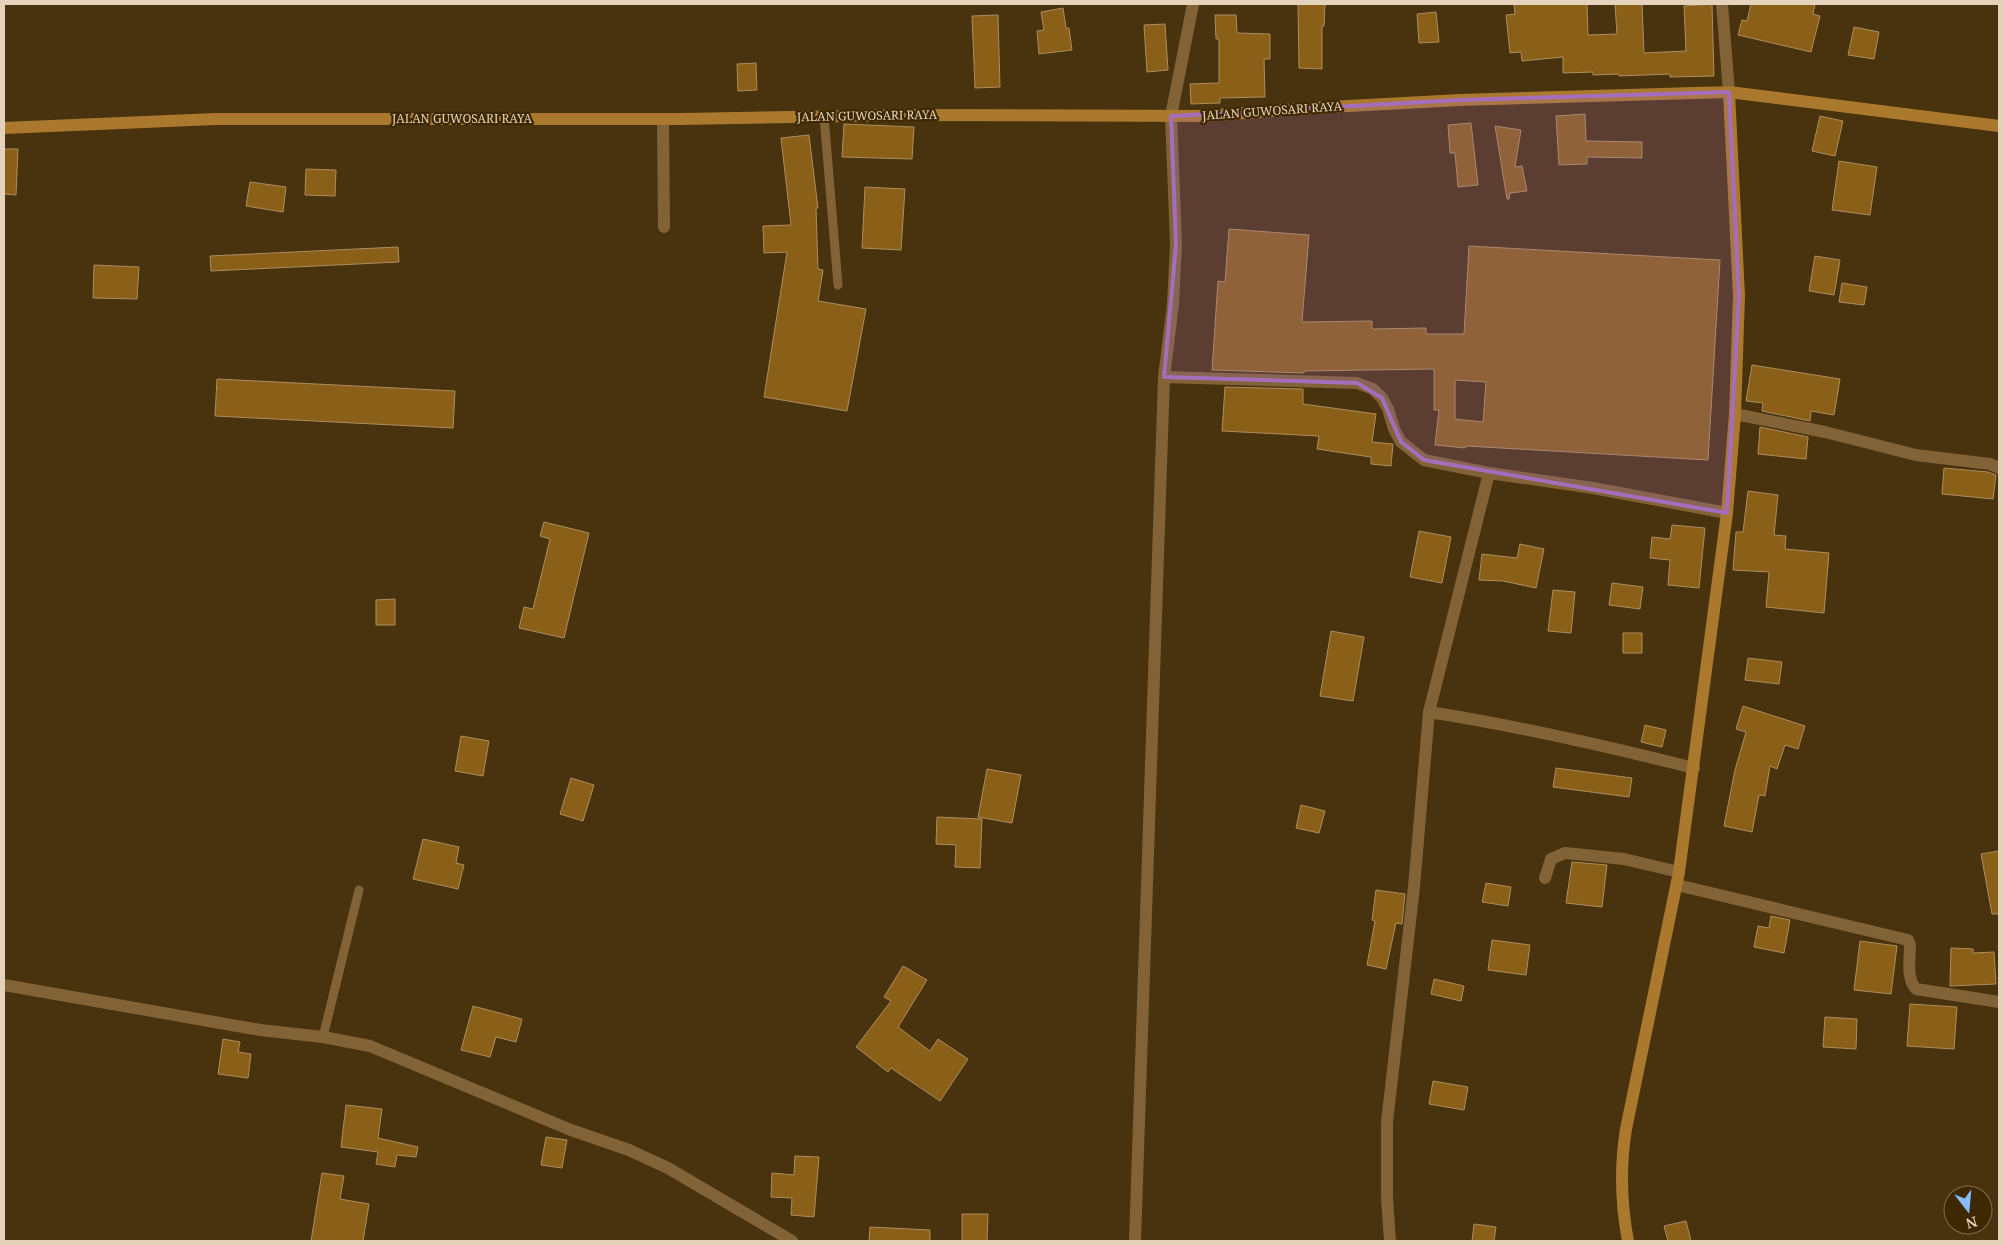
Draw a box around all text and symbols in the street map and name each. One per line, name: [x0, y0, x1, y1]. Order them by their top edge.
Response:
street label: JALAN GUWOSARI RAYA: [1200, 97, 1343, 124]
street label: JALAN GUWOSARI RAYA: [796, 106, 938, 125]
street label: JALAN GUWOSARI RAYA: [391, 110, 533, 127]
north arrow: [1943, 1185, 1993, 1235]
text: N: [1964, 1212, 1980, 1234]

